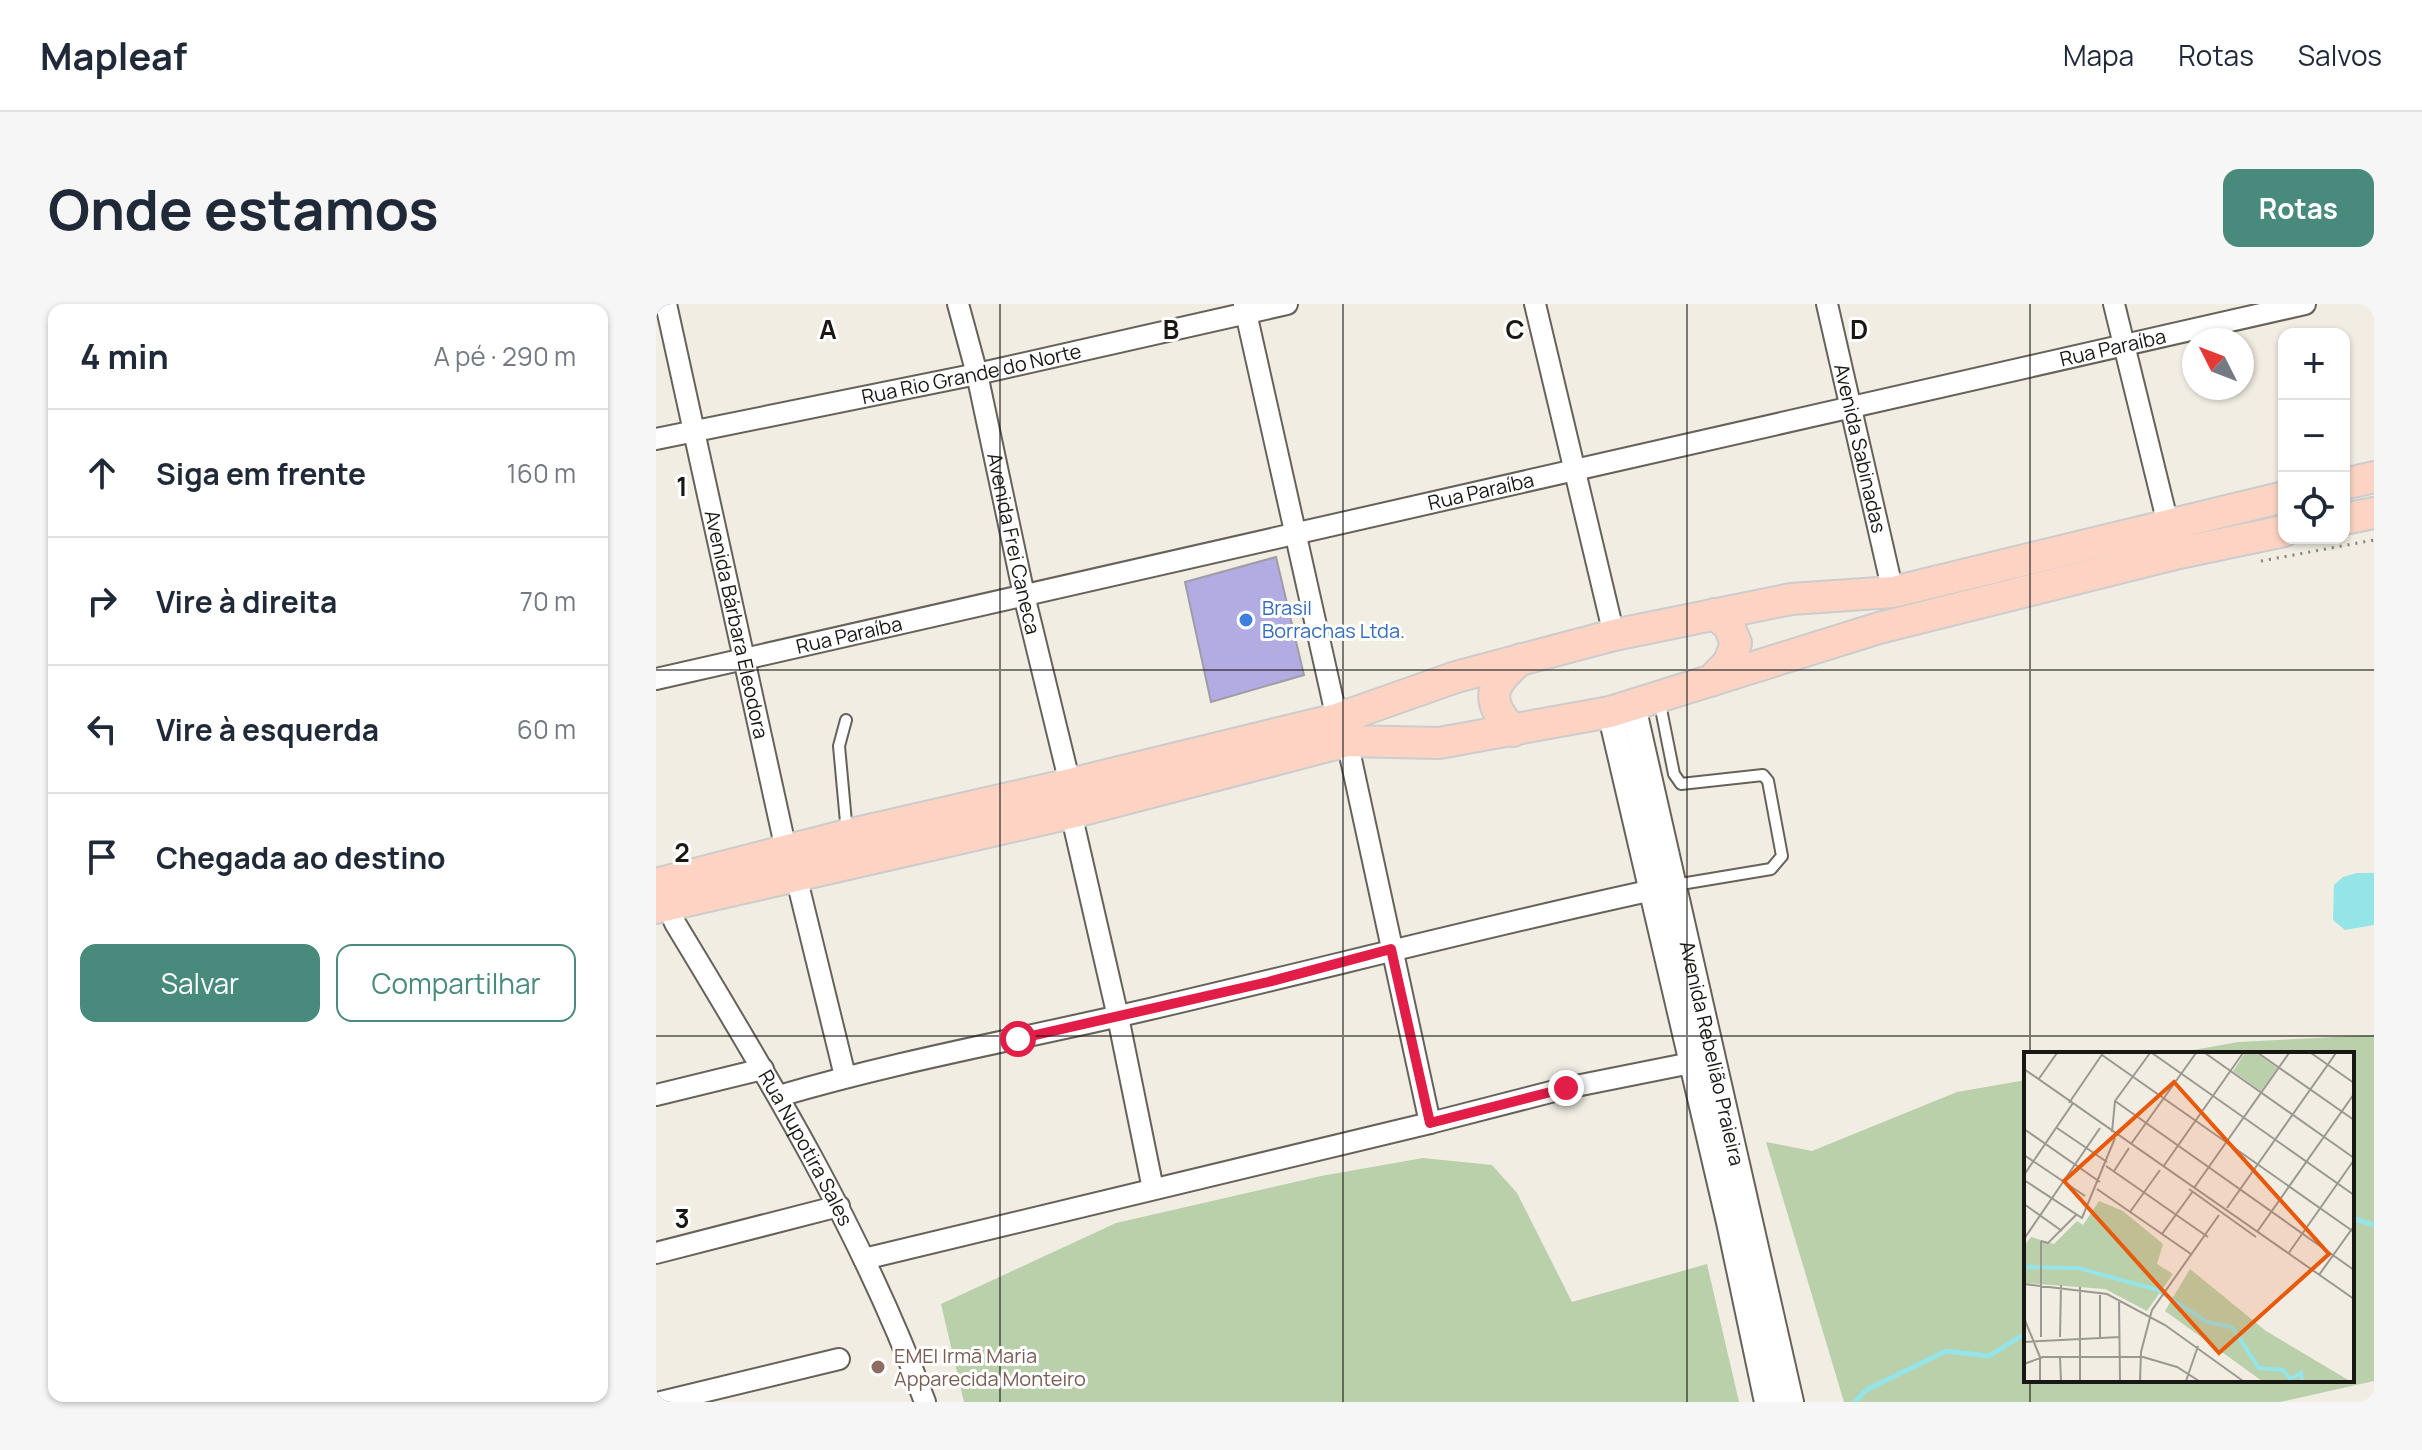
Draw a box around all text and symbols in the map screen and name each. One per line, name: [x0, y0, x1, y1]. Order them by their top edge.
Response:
text: Mapleaf: [40, 29, 187, 81]
text: Mapa: [2063, 36, 2134, 74]
text: Rotas: [2178, 36, 2254, 74]
text: Salvos: [2298, 36, 2382, 74]
button: Rotas: [2223, 169, 2374, 247]
text: Onde estamos: [48, 170, 439, 247]
text: A: [819, 311, 837, 347]
text: B: [1163, 311, 1179, 347]
text: C: [1505, 311, 1525, 347]
text: D: [1850, 311, 1868, 347]
street label: Rua Paraíba: [2057, 322, 2168, 372]
north arrow: [2182, 328, 2254, 400]
map controls: [2278, 328, 2350, 544]
button: +: [2278, 328, 2350, 400]
text: 4 min: [80, 333, 169, 379]
street label: Rua Rio Grande do Norte: [859, 337, 1084, 410]
text: A pé · 290 m: [433, 338, 576, 374]
street label: Avenida Sabinadas: [1828, 361, 1893, 536]
button: −: [2278, 400, 2350, 472]
street label: Avenida Frei Caneca: [981, 450, 1047, 637]
icon: ahead: [80, 451, 124, 495]
text: Siga em frente: [156, 453, 366, 494]
text: 160 m: [507, 455, 576, 491]
street label: Rua Paraíba: [1425, 466, 1536, 516]
text: 1: [676, 468, 688, 504]
button: locate: [2278, 472, 2350, 544]
street label: Avenida Bárbara Eleodora: [699, 507, 775, 741]
icon: right: [80, 579, 124, 623]
text: Vire à direita: [156, 581, 337, 622]
text: 70 m: [520, 583, 576, 619]
place label: Brasil Borrachas Ltda.: [1262, 594, 1405, 644]
street label: Rua Paraíba: [793, 609, 905, 660]
marker: Brasil Borrachas Ltda.: [1237, 611, 1255, 629]
icon: left: [80, 707, 124, 751]
text: Vire à esquerda: [156, 709, 379, 750]
text: 60 m: [517, 711, 576, 747]
text: 2: [674, 834, 690, 870]
icon: arrive: [80, 835, 124, 879]
text: Chegada ao destino: [156, 837, 446, 878]
street label: Avenida Rebelião Praieira: [1674, 938, 1751, 1168]
button: Salvar: [80, 944, 320, 1022]
button: Compartilhar: [336, 944, 576, 1022]
route start: [1000, 1021, 1036, 1057]
inset map: [2024, 1052, 2354, 1382]
street label: Rua Nupotira Sales: [753, 1065, 860, 1230]
route end: [1548, 1070, 1584, 1106]
text: 3: [674, 1200, 690, 1236]
place label: EMEI Irmã Maria Apparecida Monteiro: [894, 1342, 1086, 1392]
marker: EMEI Irmã Maria Apparecida Monteiro: [869, 1358, 887, 1376]

